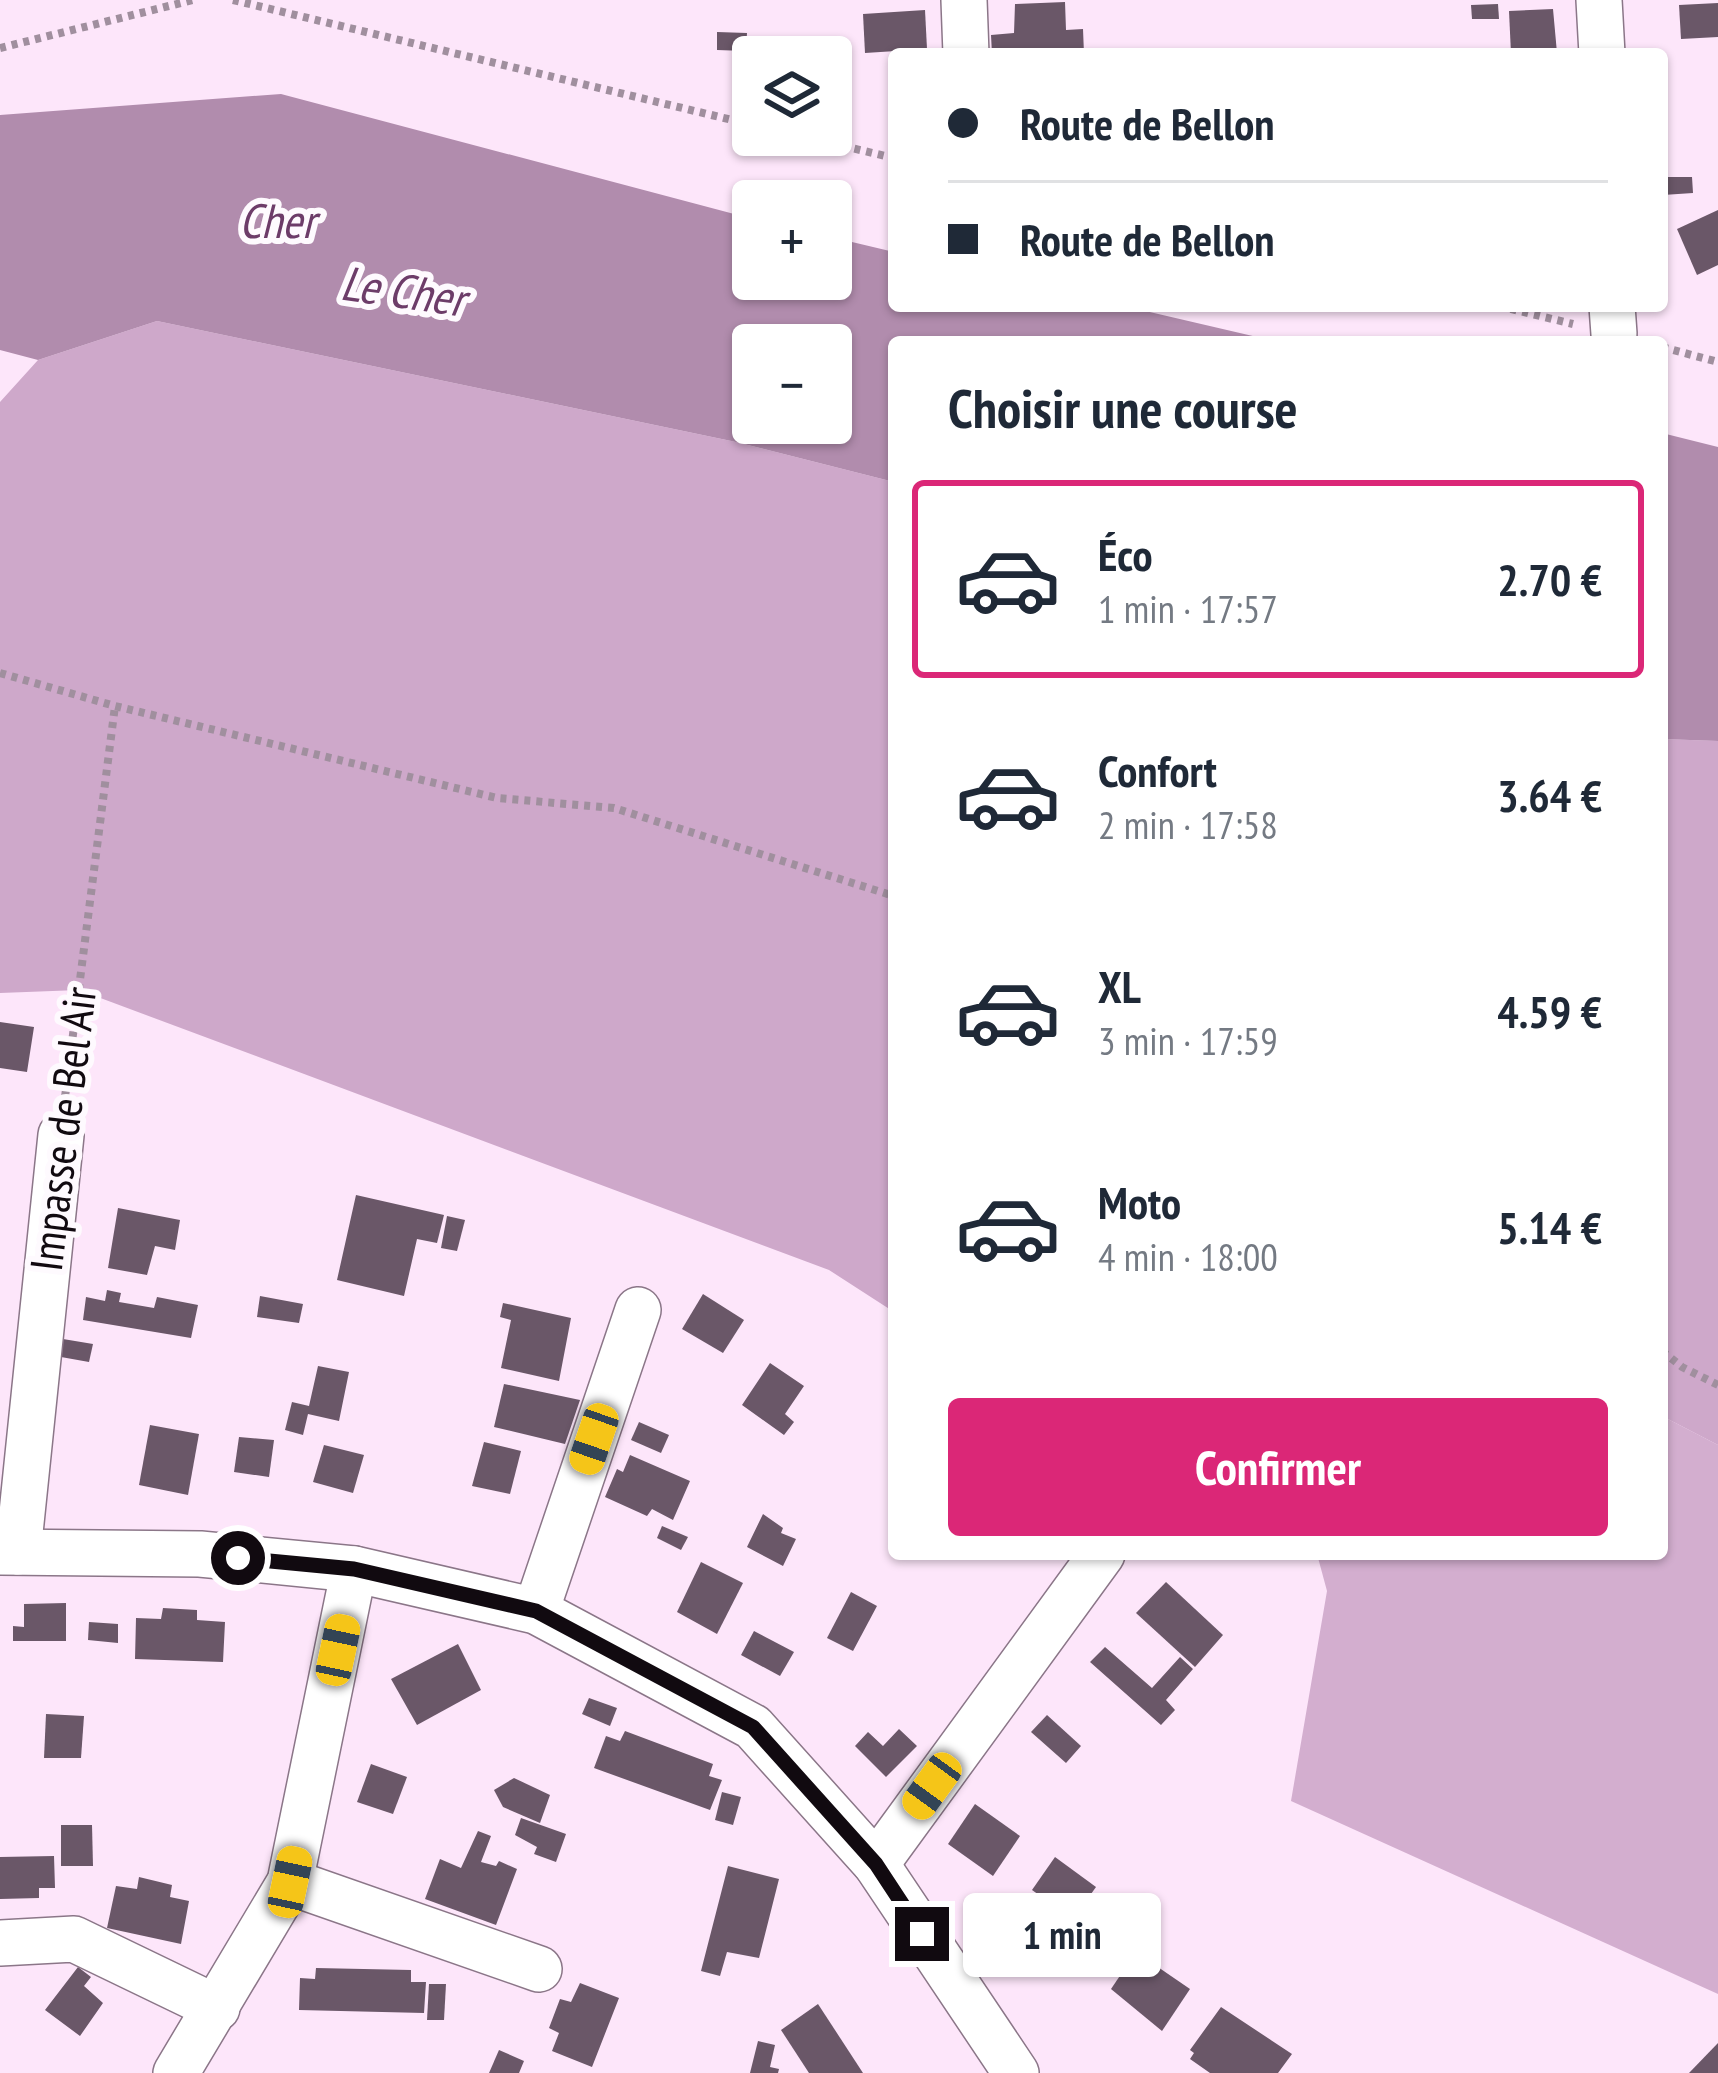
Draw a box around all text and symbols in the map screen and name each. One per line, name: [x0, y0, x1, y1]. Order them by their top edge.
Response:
map controls: [732, 36, 852, 444]
button: layers: [732, 36, 852, 156]
text: Route de Bellon: [1020, 94, 1274, 152]
button: +: [732, 180, 852, 300]
water label: Cher: [239, 189, 321, 251]
text: Route de Bellon: [1020, 210, 1274, 268]
water label: Le Cher: [337, 251, 475, 330]
button: −: [732, 324, 852, 444]
text: Choisir une course: [948, 373, 1298, 443]
icon: car: [954, 525, 1062, 633]
text: Éco: [1098, 525, 1153, 583]
text: 2.70 €: [1497, 550, 1602, 608]
text: 1 min · 17:57: [1098, 583, 1278, 634]
icon: car: [954, 741, 1062, 849]
text: Confort: [1098, 741, 1217, 799]
text: 3.64 €: [1497, 766, 1602, 824]
text: 2 min · 17:58: [1098, 799, 1278, 850]
icon: car: [954, 957, 1062, 1065]
text: XL: [1098, 957, 1141, 1015]
text: 4.59 €: [1497, 982, 1602, 1040]
street label: Impasse de Bel Air: [16, 983, 108, 1274]
text: 3 min · 17:59: [1098, 1015, 1278, 1066]
icon: car: [954, 1173, 1062, 1281]
text: Moto: [1098, 1173, 1181, 1231]
text: 5.14 €: [1497, 1198, 1602, 1256]
text: 4 min · 18:00: [1098, 1231, 1278, 1282]
button: Confirmer: [948, 1398, 1608, 1536]
car: [565, 1399, 623, 1479]
route start: [211, 1531, 265, 1585]
car: [313, 1611, 363, 1689]
car: [896, 1746, 968, 1826]
car: [265, 1843, 315, 1921]
callout: 1 min: [964, 1892, 1162, 1976]
route end: [895, 1907, 949, 1961]
text: 1 min: [1023, 1909, 1101, 1960]

